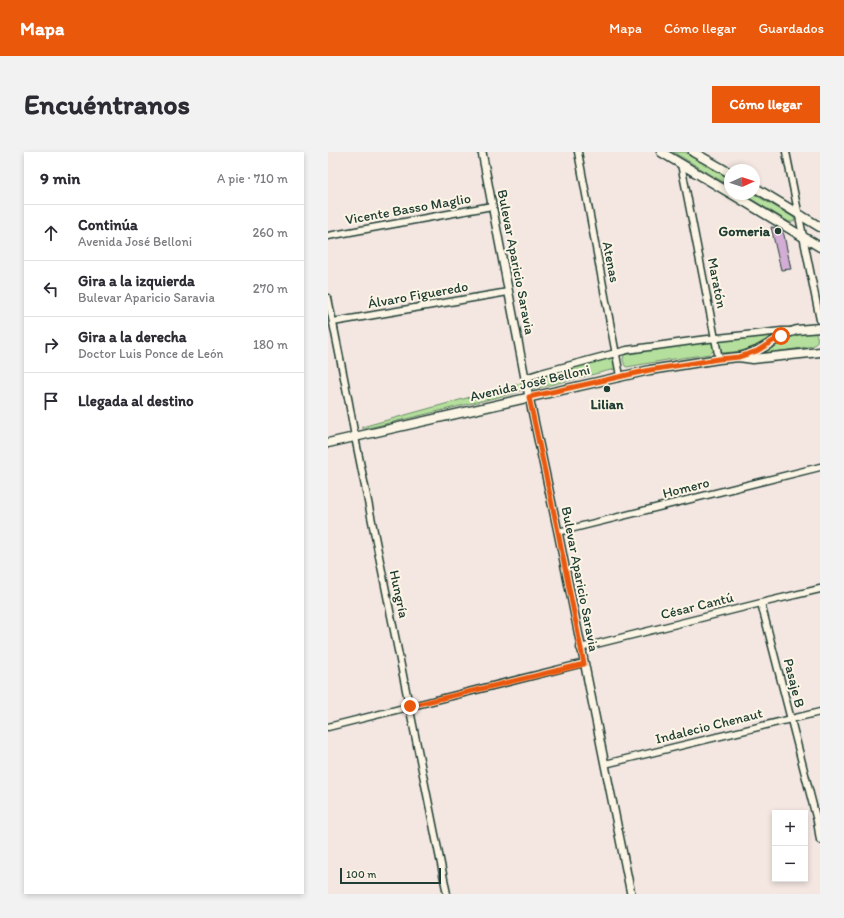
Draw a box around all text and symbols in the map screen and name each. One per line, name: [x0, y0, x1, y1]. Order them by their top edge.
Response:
text: Mapa: [20, 17, 64, 40]
text: Mapa: [609, 20, 642, 37]
text: Cómo llegar: [664, 20, 736, 37]
text: Guardados: [758, 20, 824, 37]
button: Cómo llegar: [712, 86, 820, 123]
text: Encuéntranos: [24, 87, 190, 121]
north arrow: [724, 164, 760, 200]
text: 9 min: [40, 168, 80, 188]
text: A pie · 710 m: [217, 171, 288, 186]
street label: Bulevar Aparicio Saravia: [494, 188, 538, 336]
street label: Vicente Basso Maglio: [344, 190, 472, 228]
text: Continúa: [78, 216, 138, 234]
icon: ahead: [40, 222, 62, 244]
place label: Gomeria: [719, 223, 771, 240]
text: 260 m: [252, 225, 288, 240]
marker: Gomeria: [773, 226, 783, 236]
text: Avenida José Belloni: [78, 234, 192, 249]
street label: Atenas: [599, 240, 623, 284]
street label: Maratón: [704, 256, 730, 310]
text: Gira a la izquierda: [78, 272, 195, 290]
icon: left: [40, 278, 62, 300]
street label: Álvaro Figueredo: [366, 278, 470, 312]
text: 270 m: [253, 281, 288, 296]
text: Bulevar Aparicio Saravia: [78, 290, 215, 305]
route start: [772, 327, 790, 345]
text: Gira a la derecha: [78, 328, 187, 346]
icon: right: [40, 334, 62, 356]
text: 180 m: [253, 337, 288, 352]
text: Doctor Luis Ponce de León: [78, 346, 224, 361]
street label: Avenida José Belloni: [468, 361, 592, 405]
marker: Lilian: [602, 384, 612, 394]
icon: arrive: [40, 390, 62, 412]
text: Llegada al destino: [78, 392, 194, 410]
place label: Lilian: [591, 396, 624, 413]
street label: Homero: [661, 474, 711, 502]
street label: Bulevar Aparicio Saravia: [558, 505, 602, 653]
street label: Hungría: [386, 569, 412, 620]
street label: César Cantú: [659, 589, 735, 623]
street label: Pasaje B: [780, 657, 808, 709]
route end: [401, 697, 419, 715]
street label: Indalecio Chenaut: [654, 704, 764, 748]
map controls: [772, 810, 808, 882]
button: +: [772, 810, 808, 846]
button: −: [772, 846, 808, 882]
scale bar: [340, 866, 441, 885]
text: 100 m: [346, 868, 376, 881]

